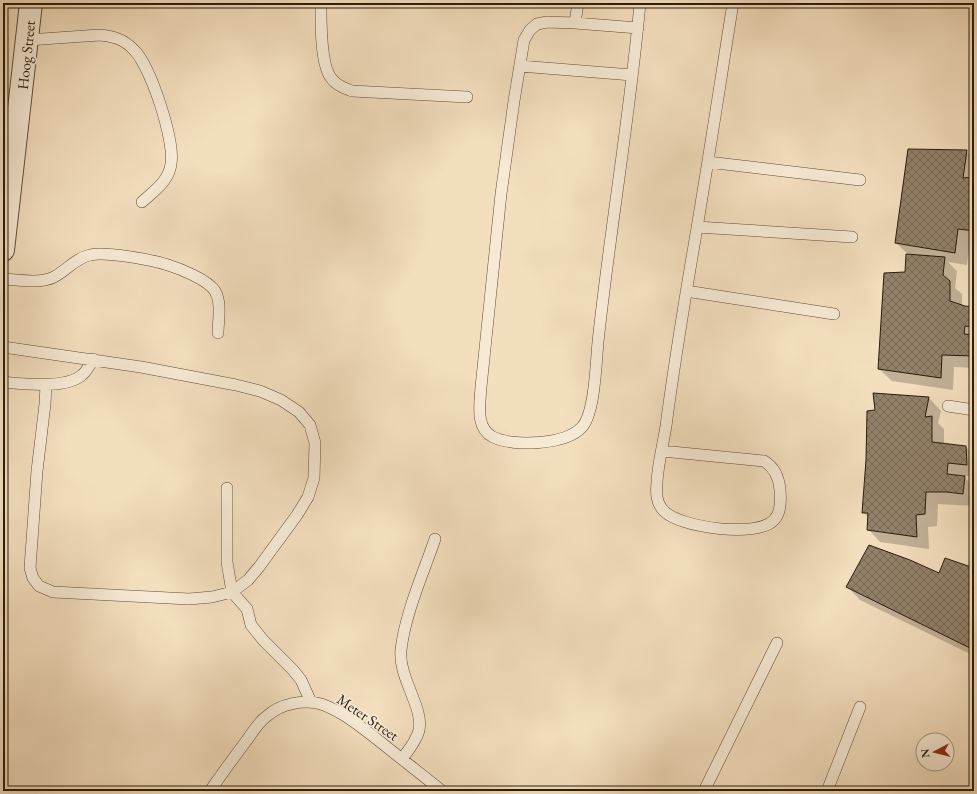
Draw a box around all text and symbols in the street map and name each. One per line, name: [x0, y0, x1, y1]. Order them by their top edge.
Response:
street label: Hoog Street: [13, 19, 39, 91]
street label: Meter Street: [333, 689, 403, 745]
north arrow: [915, 732, 955, 772]
text: N: [918, 748, 933, 758]

